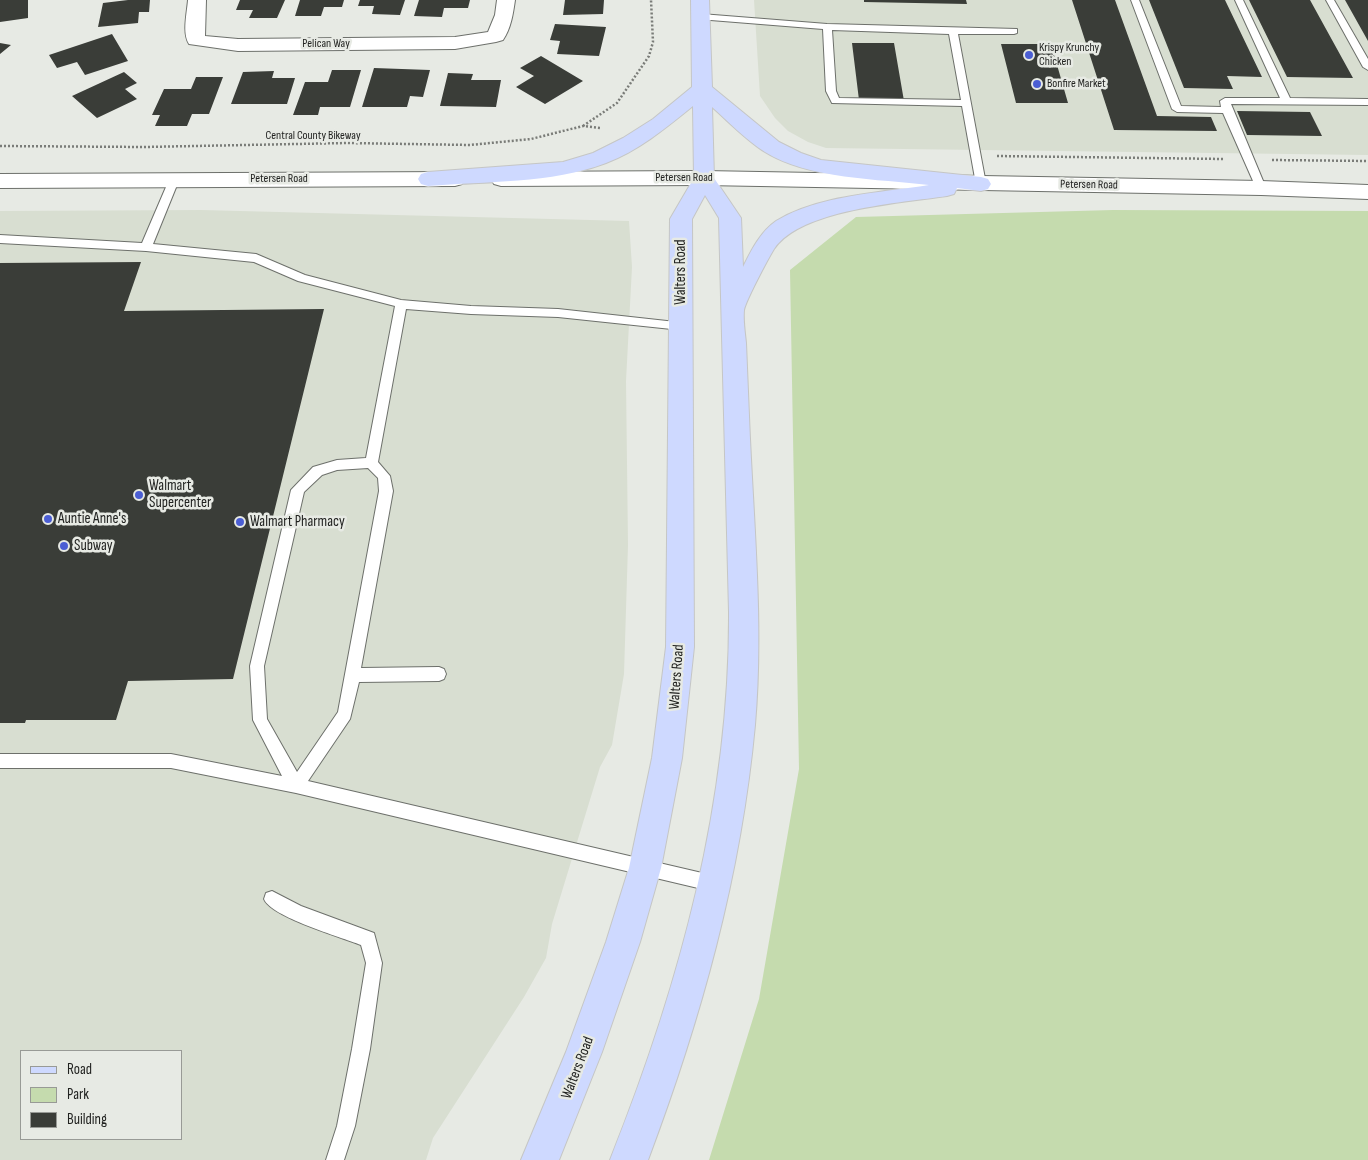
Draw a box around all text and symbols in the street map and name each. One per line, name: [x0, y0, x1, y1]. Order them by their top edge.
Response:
street label: Pelican Way: [302, 37, 350, 51]
place label: Krispy Krunchy Chicken: [1039, 41, 1099, 69]
marker: Krispy Krunchy Chicken: [1023, 49, 1035, 61]
place label: Bonfire Market: [1047, 77, 1106, 91]
marker: Bonfire Market: [1031, 78, 1043, 90]
street label: Central County Bikeway: [265, 129, 361, 143]
street label: Petersen Road: [655, 171, 713, 185]
street label: Petersen Road: [250, 172, 308, 186]
street label: Petersen Road: [1060, 177, 1118, 193]
street label: Walters Road: [672, 239, 690, 305]
place label: Walmart Supercenter: [149, 477, 211, 512]
marker: Walmart Supercenter: [133, 489, 145, 501]
place label: Auntie Anne's: [58, 510, 126, 528]
marker: Auntie Anne's: [42, 513, 54, 525]
place label: Walmart Pharmacy: [250, 513, 345, 531]
marker: Walmart Pharmacy: [234, 516, 246, 528]
place label: Subway: [74, 537, 113, 555]
marker: Subway: [58, 540, 70, 552]
street label: Walters Road: [666, 644, 688, 710]
street label: Walters Road: [558, 1034, 598, 1102]
legend: [20, 1050, 182, 1140]
text: Road: [67, 1060, 92, 1079]
text: Park: [67, 1085, 89, 1104]
text: Building: [67, 1110, 107, 1129]

